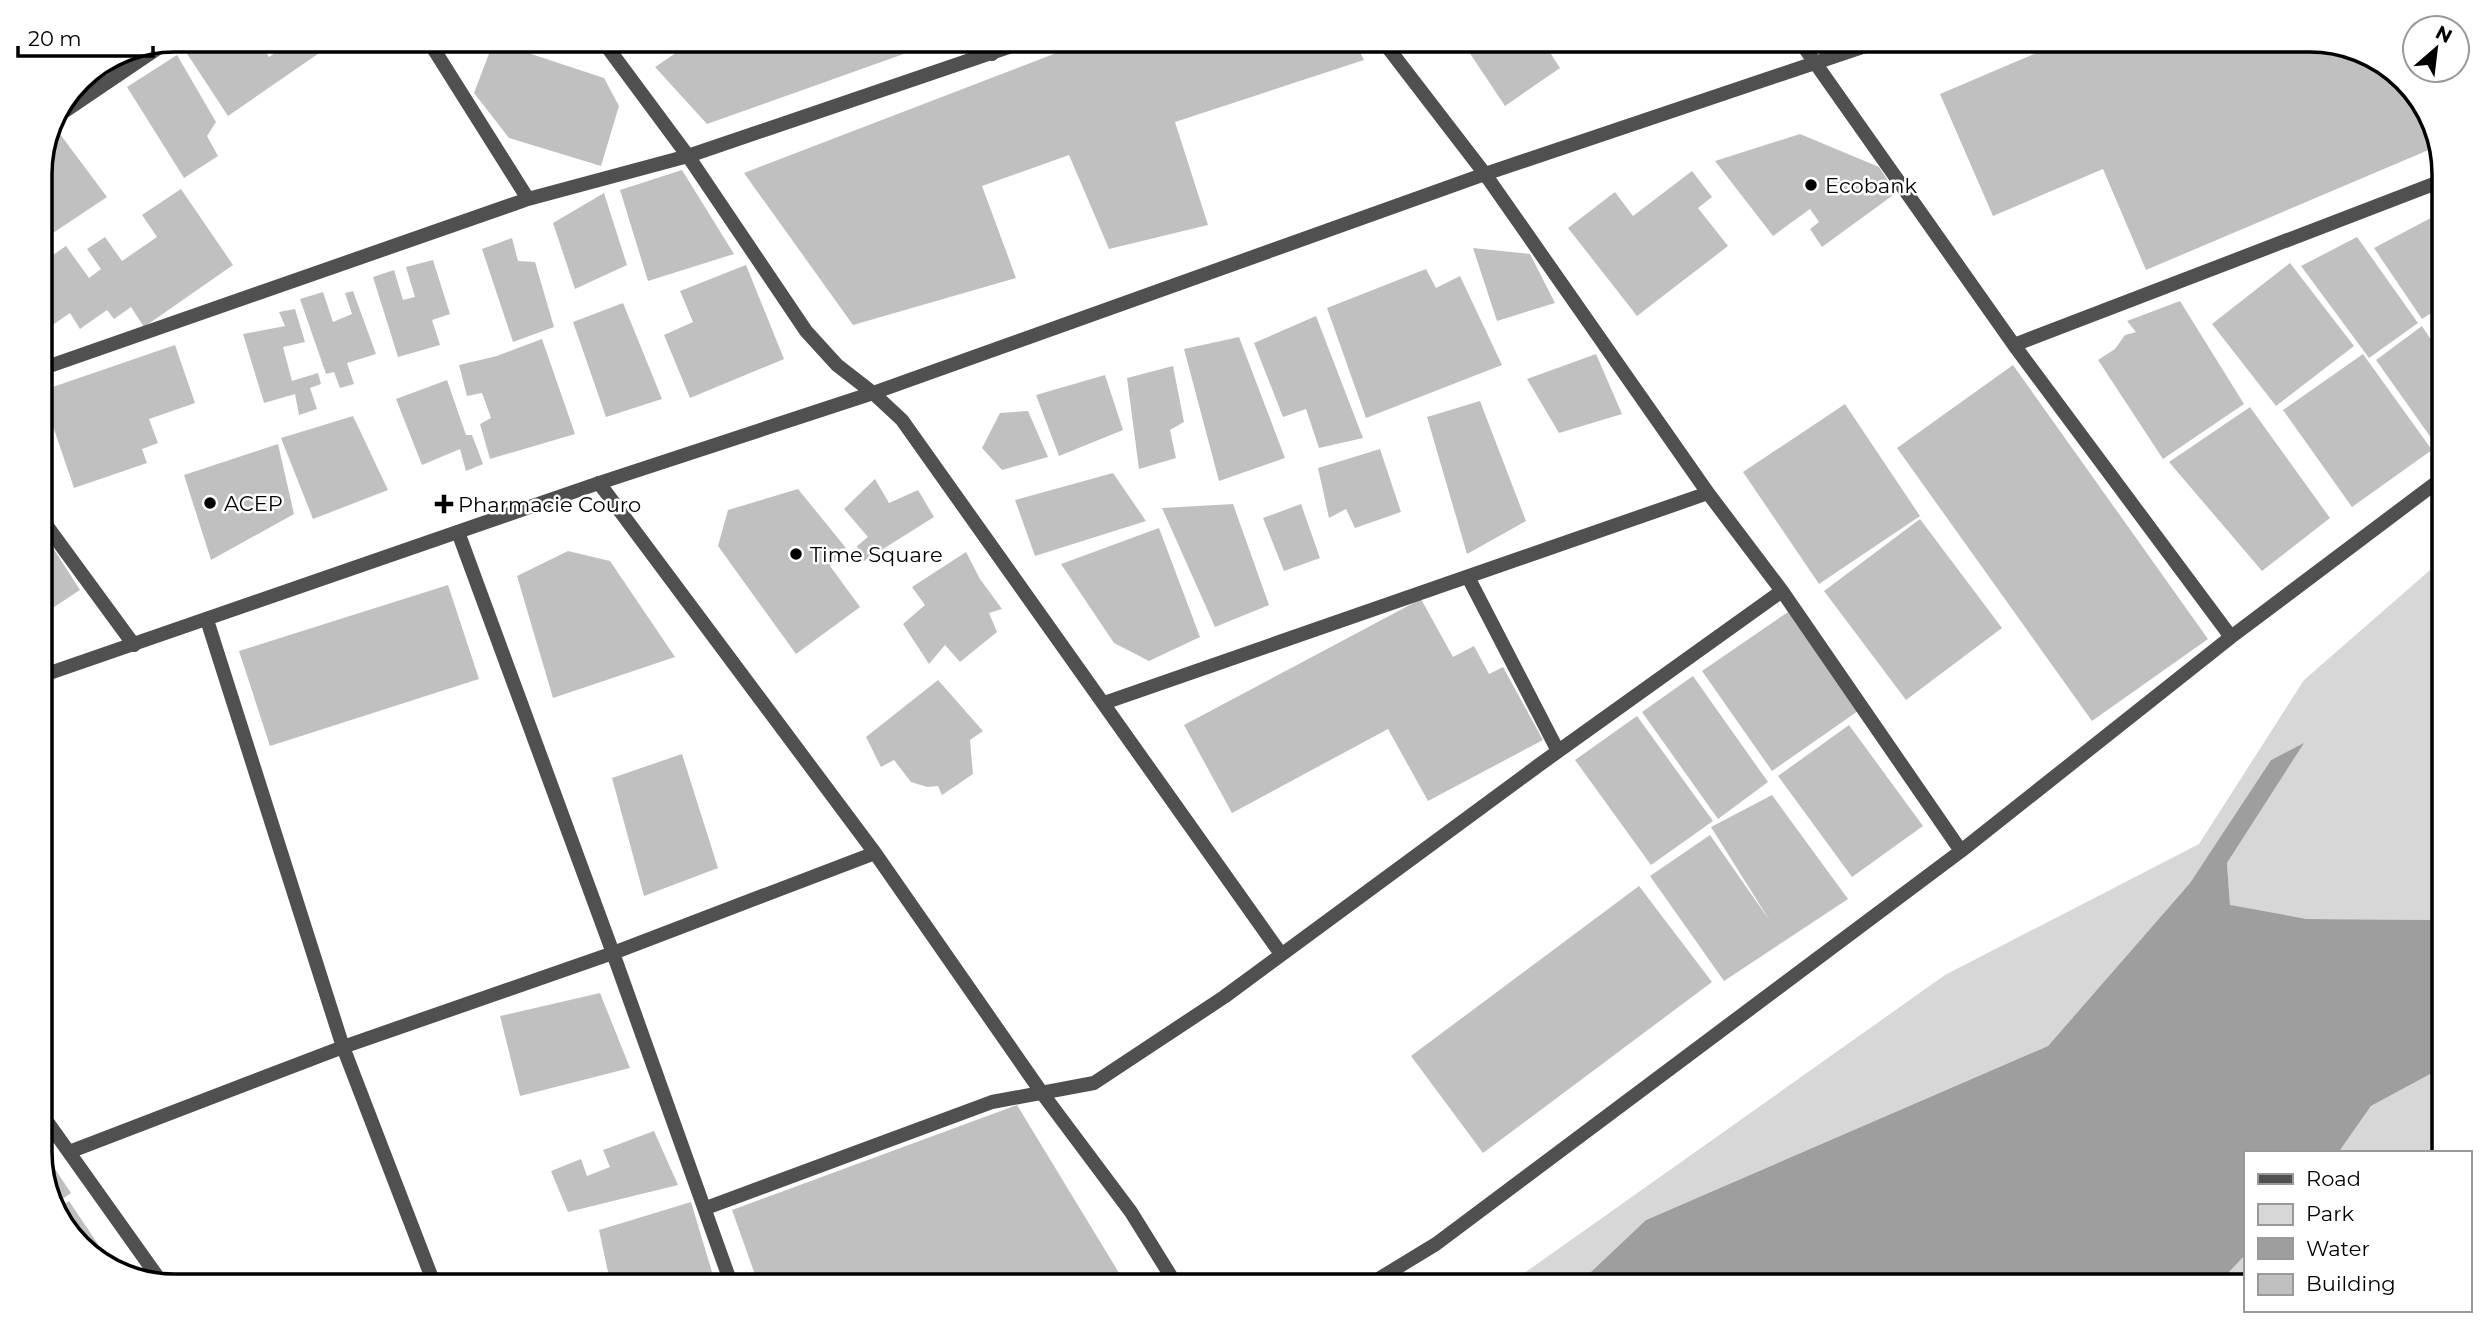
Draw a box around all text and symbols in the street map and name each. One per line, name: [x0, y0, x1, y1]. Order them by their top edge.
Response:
scale bar: [18, 14, 152, 58]
north arrow: [2401, 14, 2471, 84]
text: N: [2432, 21, 2456, 48]
text: 20 m: [28, 26, 82, 51]
place label: Ecobank: [1825, 173, 1917, 198]
marker: Ecobank: [1803, 177, 1819, 193]
place label: ACEP: [224, 491, 283, 516]
place label: Pharmacie Couro: [458, 492, 641, 517]
marker: ACEP: [202, 495, 218, 511]
marker: Pharmacie Couro: [436, 496, 452, 512]
place label: Time Square: [810, 542, 943, 567]
marker: Time Square: [788, 546, 804, 562]
legend: [2244, 1151, 2471, 1312]
text: Road: [2306, 1166, 2361, 1191]
text: Park: [2306, 1201, 2354, 1226]
text: Water: [2306, 1236, 2370, 1261]
text: Building: [2306, 1271, 2396, 1296]

